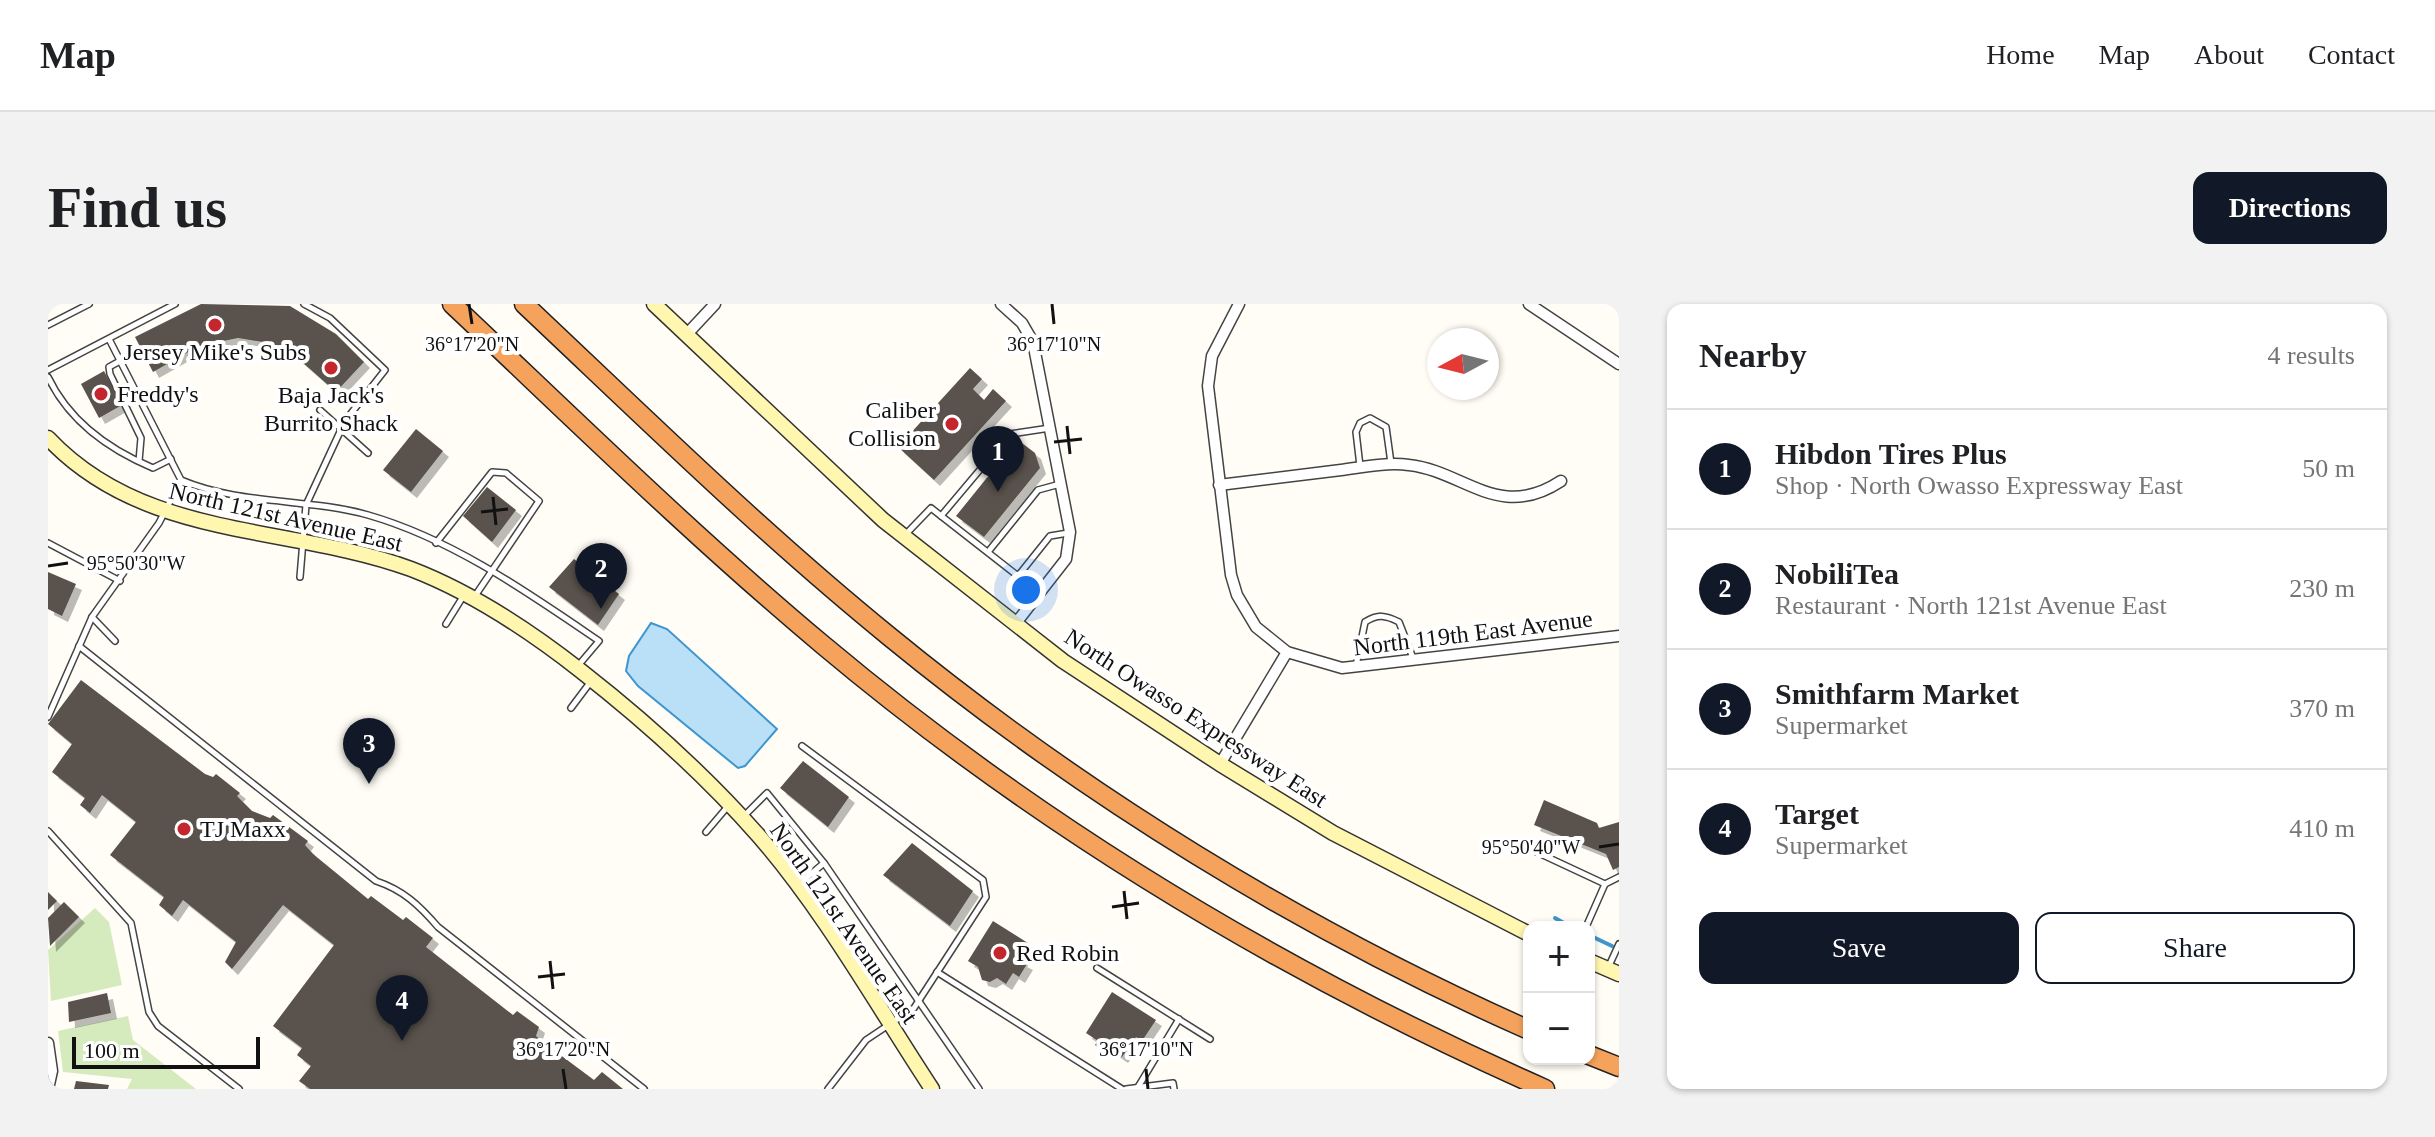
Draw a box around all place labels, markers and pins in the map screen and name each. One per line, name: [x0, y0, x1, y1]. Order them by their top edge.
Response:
marker: Jersey Mike's Subs: [206, 316, 224, 334]
place label: Jersey Mike's Subs: [124, 339, 307, 365]
marker: Baja Jack's Burrito Shack: [322, 359, 340, 377]
place label: Freddy's: [117, 381, 199, 407]
place label: Baja Jack's Burrito Shack: [264, 382, 398, 436]
marker: Freddy's: [92, 385, 110, 403]
place label: Caliber Collision: [848, 397, 936, 451]
marker: Caliber Collision: [943, 415, 961, 433]
pin: 1: [972, 426, 1024, 492]
pin: 2: [575, 543, 627, 609]
pin: 3: [343, 718, 395, 784]
place label: TJ Maxx: [200, 816, 286, 842]
marker: TJ Maxx: [175, 820, 193, 838]
place label: Red Robin: [1016, 940, 1119, 966]
marker: Red Robin: [991, 944, 1009, 962]
pin: 4: [376, 975, 428, 1041]

